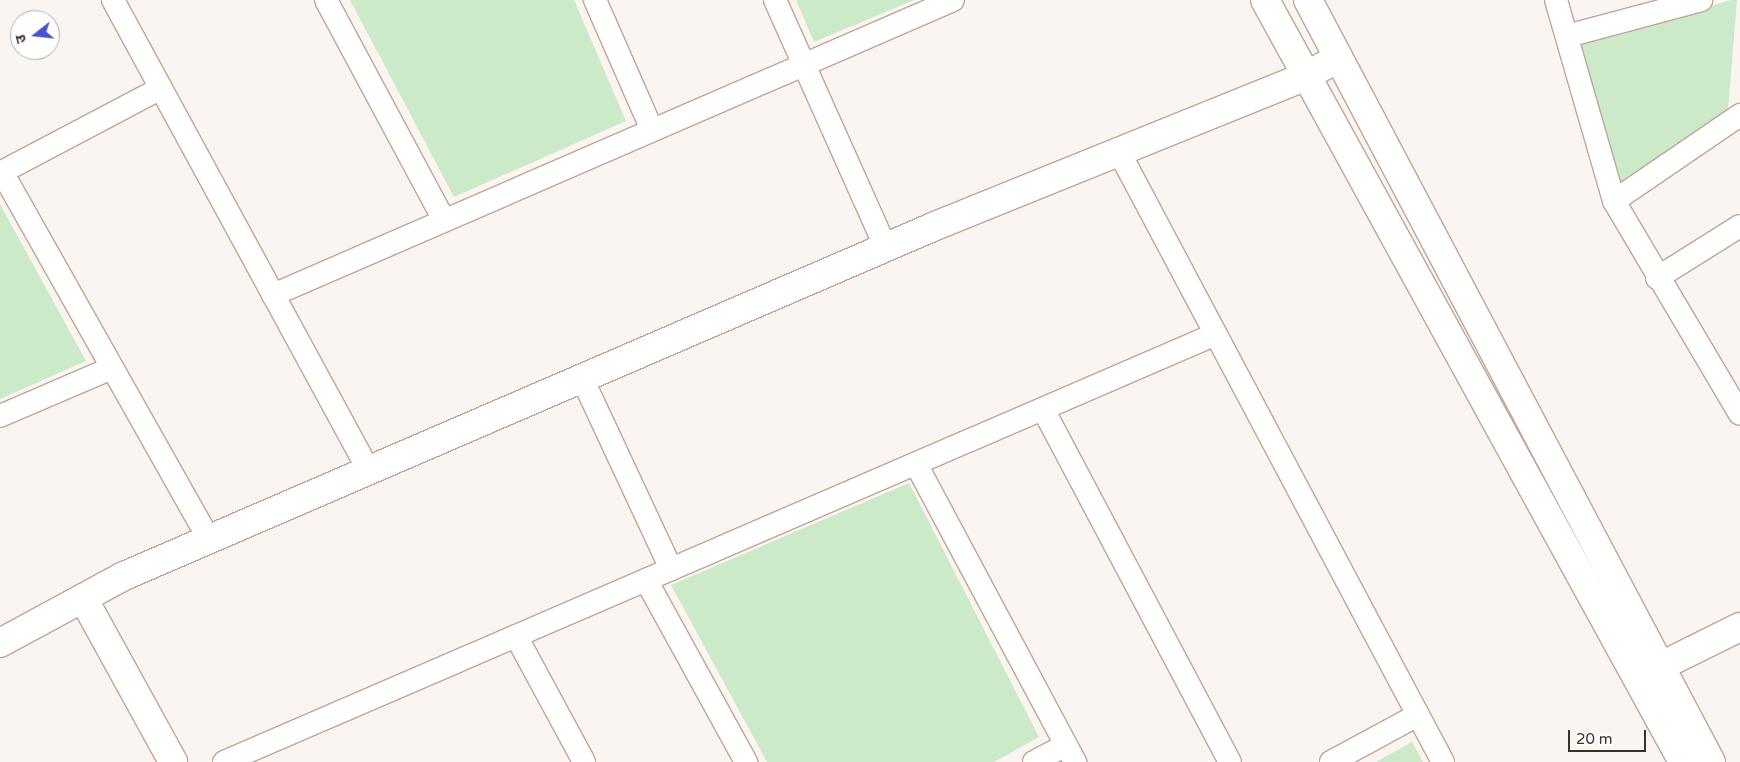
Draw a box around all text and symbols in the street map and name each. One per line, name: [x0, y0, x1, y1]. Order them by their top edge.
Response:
north arrow: [10, 10, 60, 60]
text: उ: [12, 33, 30, 45]
scale bar: [1570, 720, 1648, 752]
text: 20 m: [1576, 730, 1613, 748]

